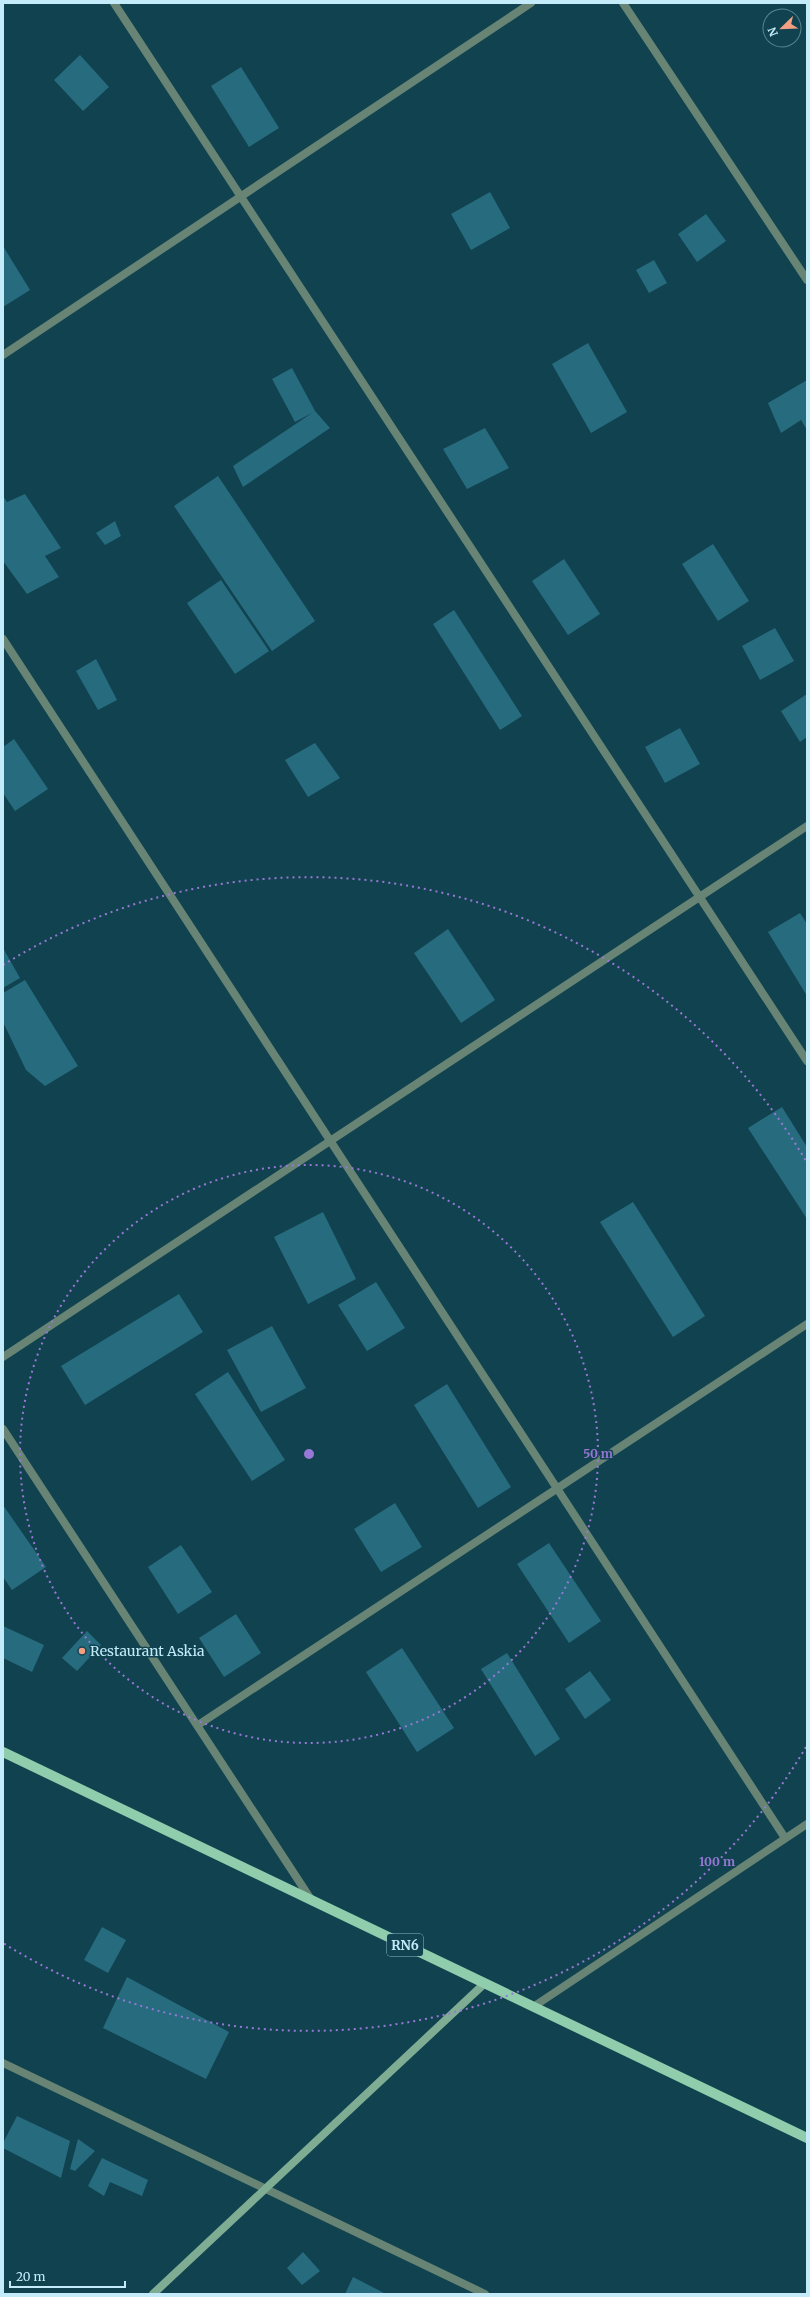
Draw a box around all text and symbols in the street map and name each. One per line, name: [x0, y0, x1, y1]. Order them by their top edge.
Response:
north arrow: [762, 8, 802, 48]
text: N: [765, 25, 781, 39]
text: 50 m: [583, 1446, 613, 1461]
centre of rings: [302, 1447, 316, 1461]
place label: Restaurant Askia: [90, 1642, 205, 1660]
marker: Restaurant Askia: [77, 1646, 87, 1656]
text: 100 m: [699, 1854, 735, 1869]
road number: RN6: [387, 1934, 423, 1956]
scale bar: [10, 2263, 125, 2289]
text: 20 m: [16, 2269, 45, 2284]

